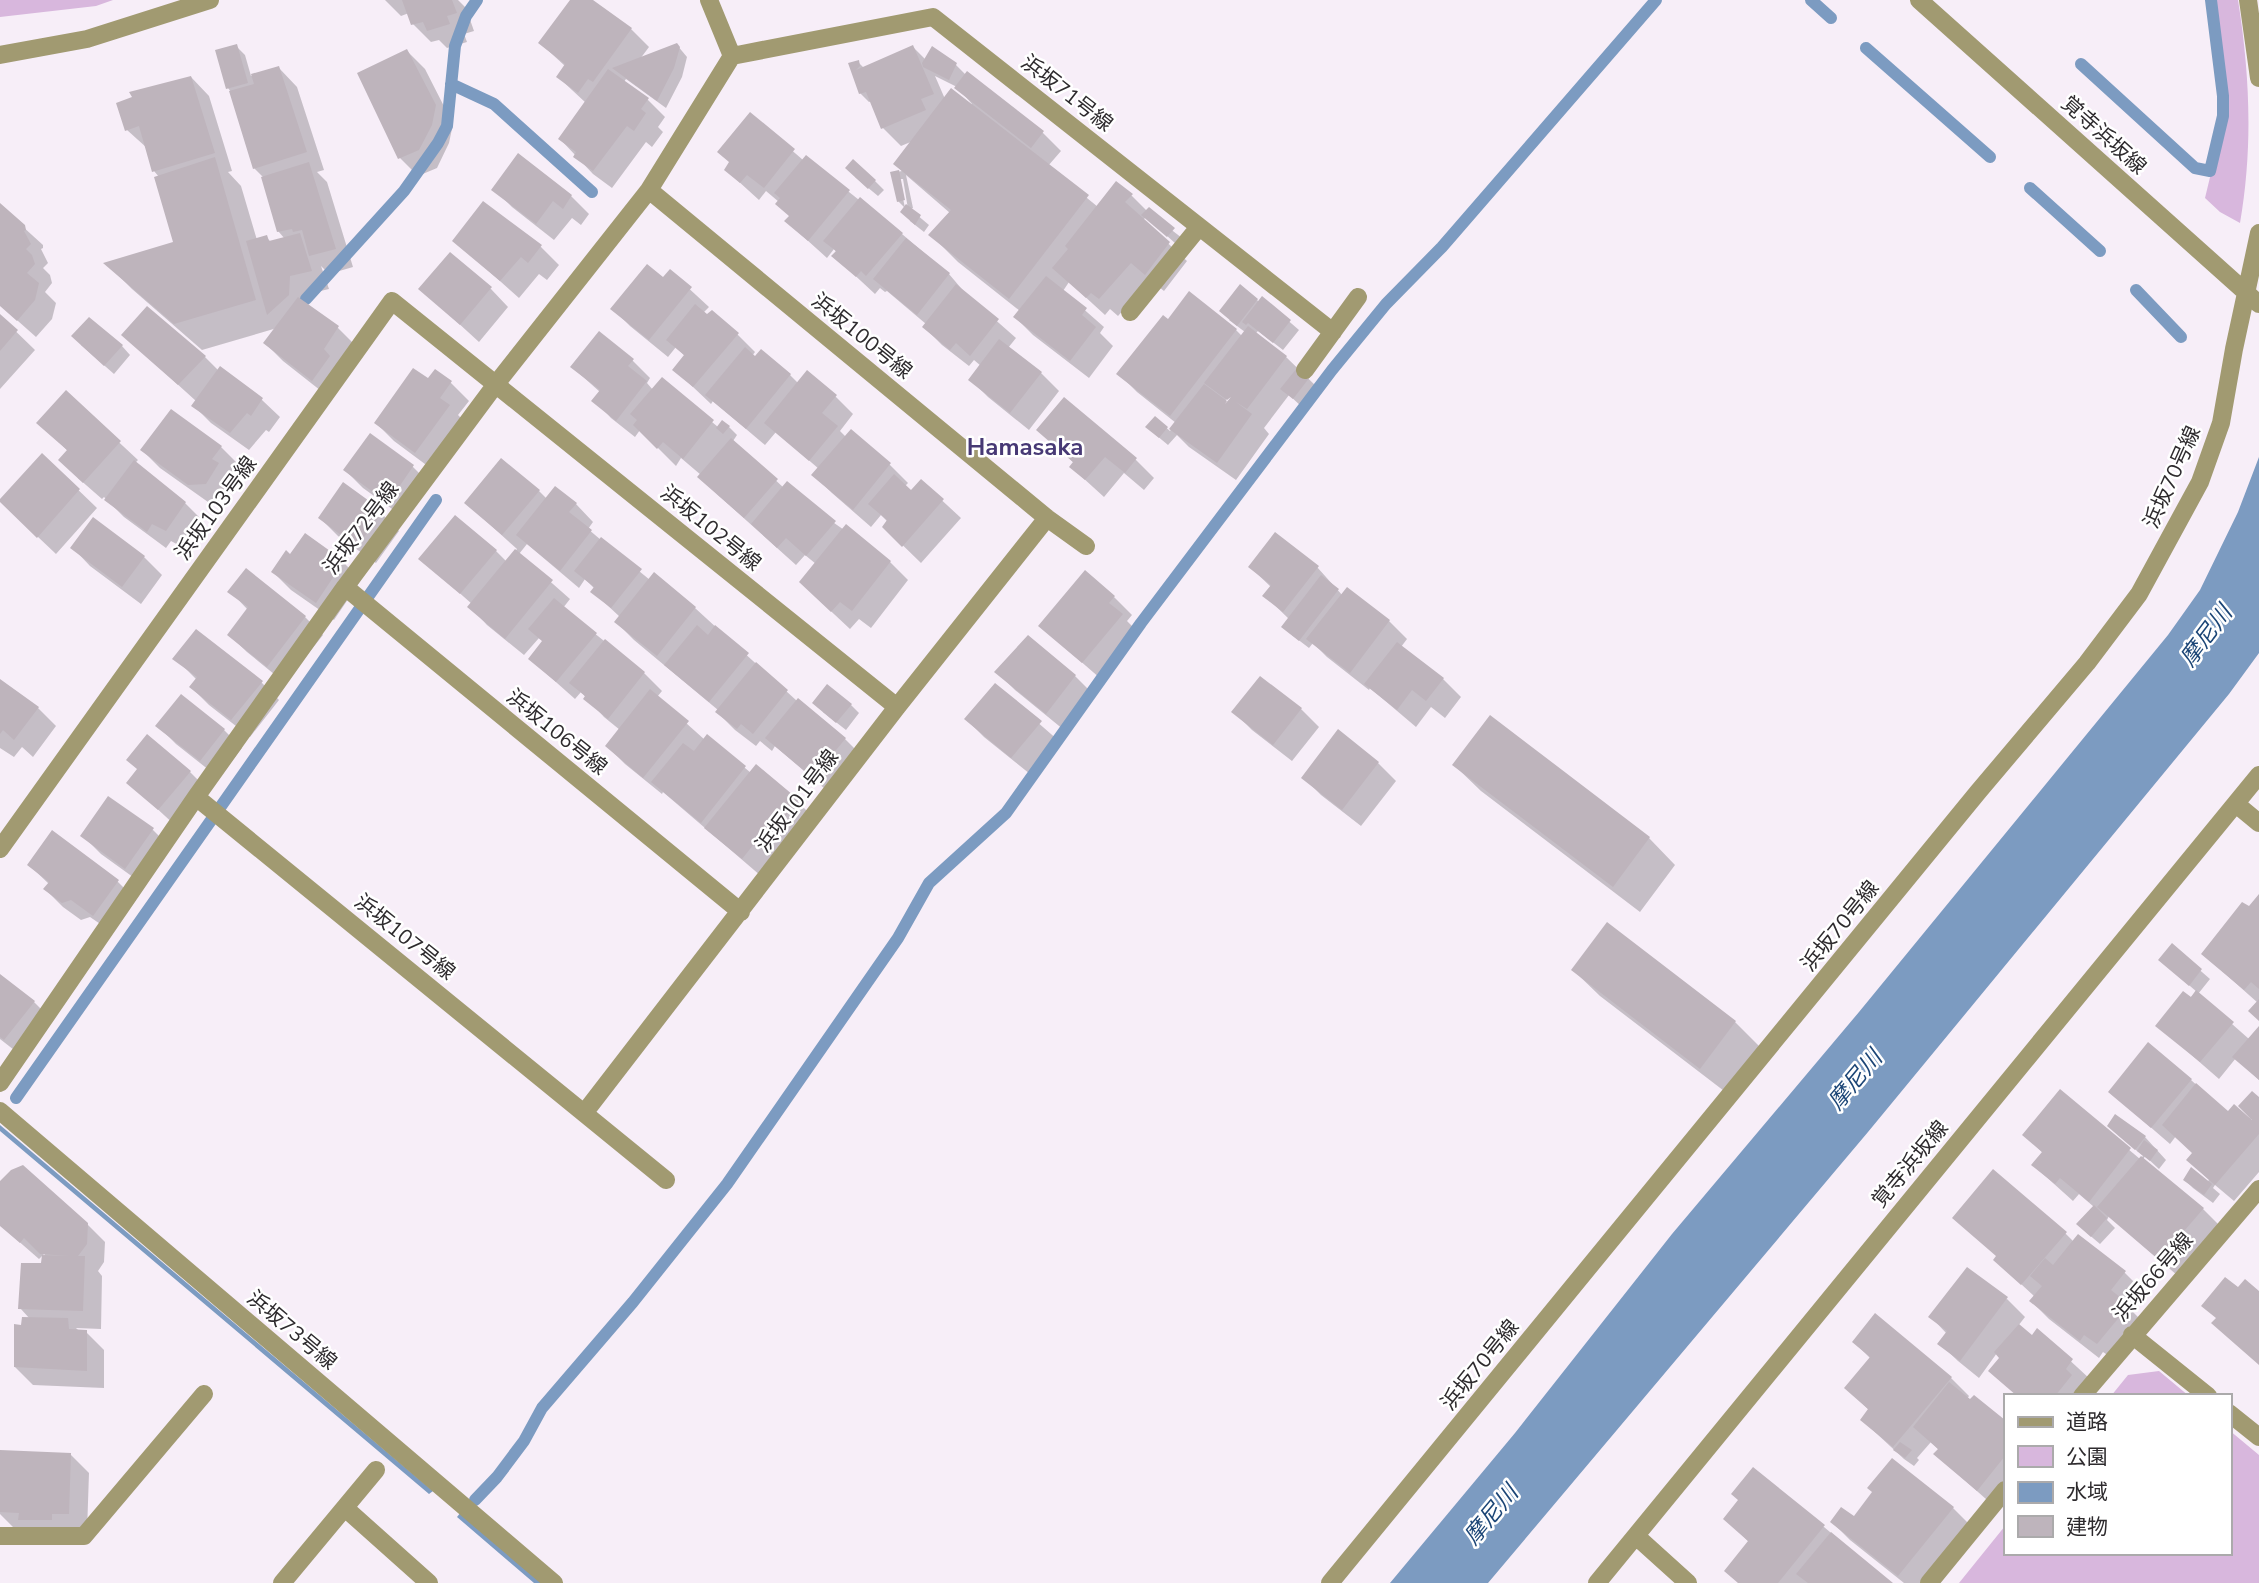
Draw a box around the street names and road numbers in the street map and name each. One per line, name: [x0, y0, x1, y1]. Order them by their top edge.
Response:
street label: 浜坂71号線: [1015, 48, 1119, 138]
street label: 覚寺浜坂線: [2056, 89, 2152, 181]
street label: 浜坂100号線: [806, 287, 918, 385]
street label: 浜坂70号線: [2137, 421, 2207, 533]
street label: 浜坂103号線: [169, 450, 263, 566]
street label: 浜坂72号線: [317, 476, 405, 580]
street label: 浜坂102号線: [655, 479, 767, 577]
street label: 浜坂106号線: [501, 683, 613, 781]
street label: 浜坂101号線: [749, 744, 845, 858]
street label: 浜坂70号線: [1795, 875, 1885, 977]
street label: 浜坂107号線: [349, 888, 461, 986]
street label: 覚寺浜坂線: [1866, 1115, 1954, 1213]
street label: 浜坂66号線: [2107, 1227, 2199, 1327]
street label: 浜坂73号線: [241, 1284, 343, 1376]
street label: 浜坂70号線: [1435, 1314, 1525, 1416]

